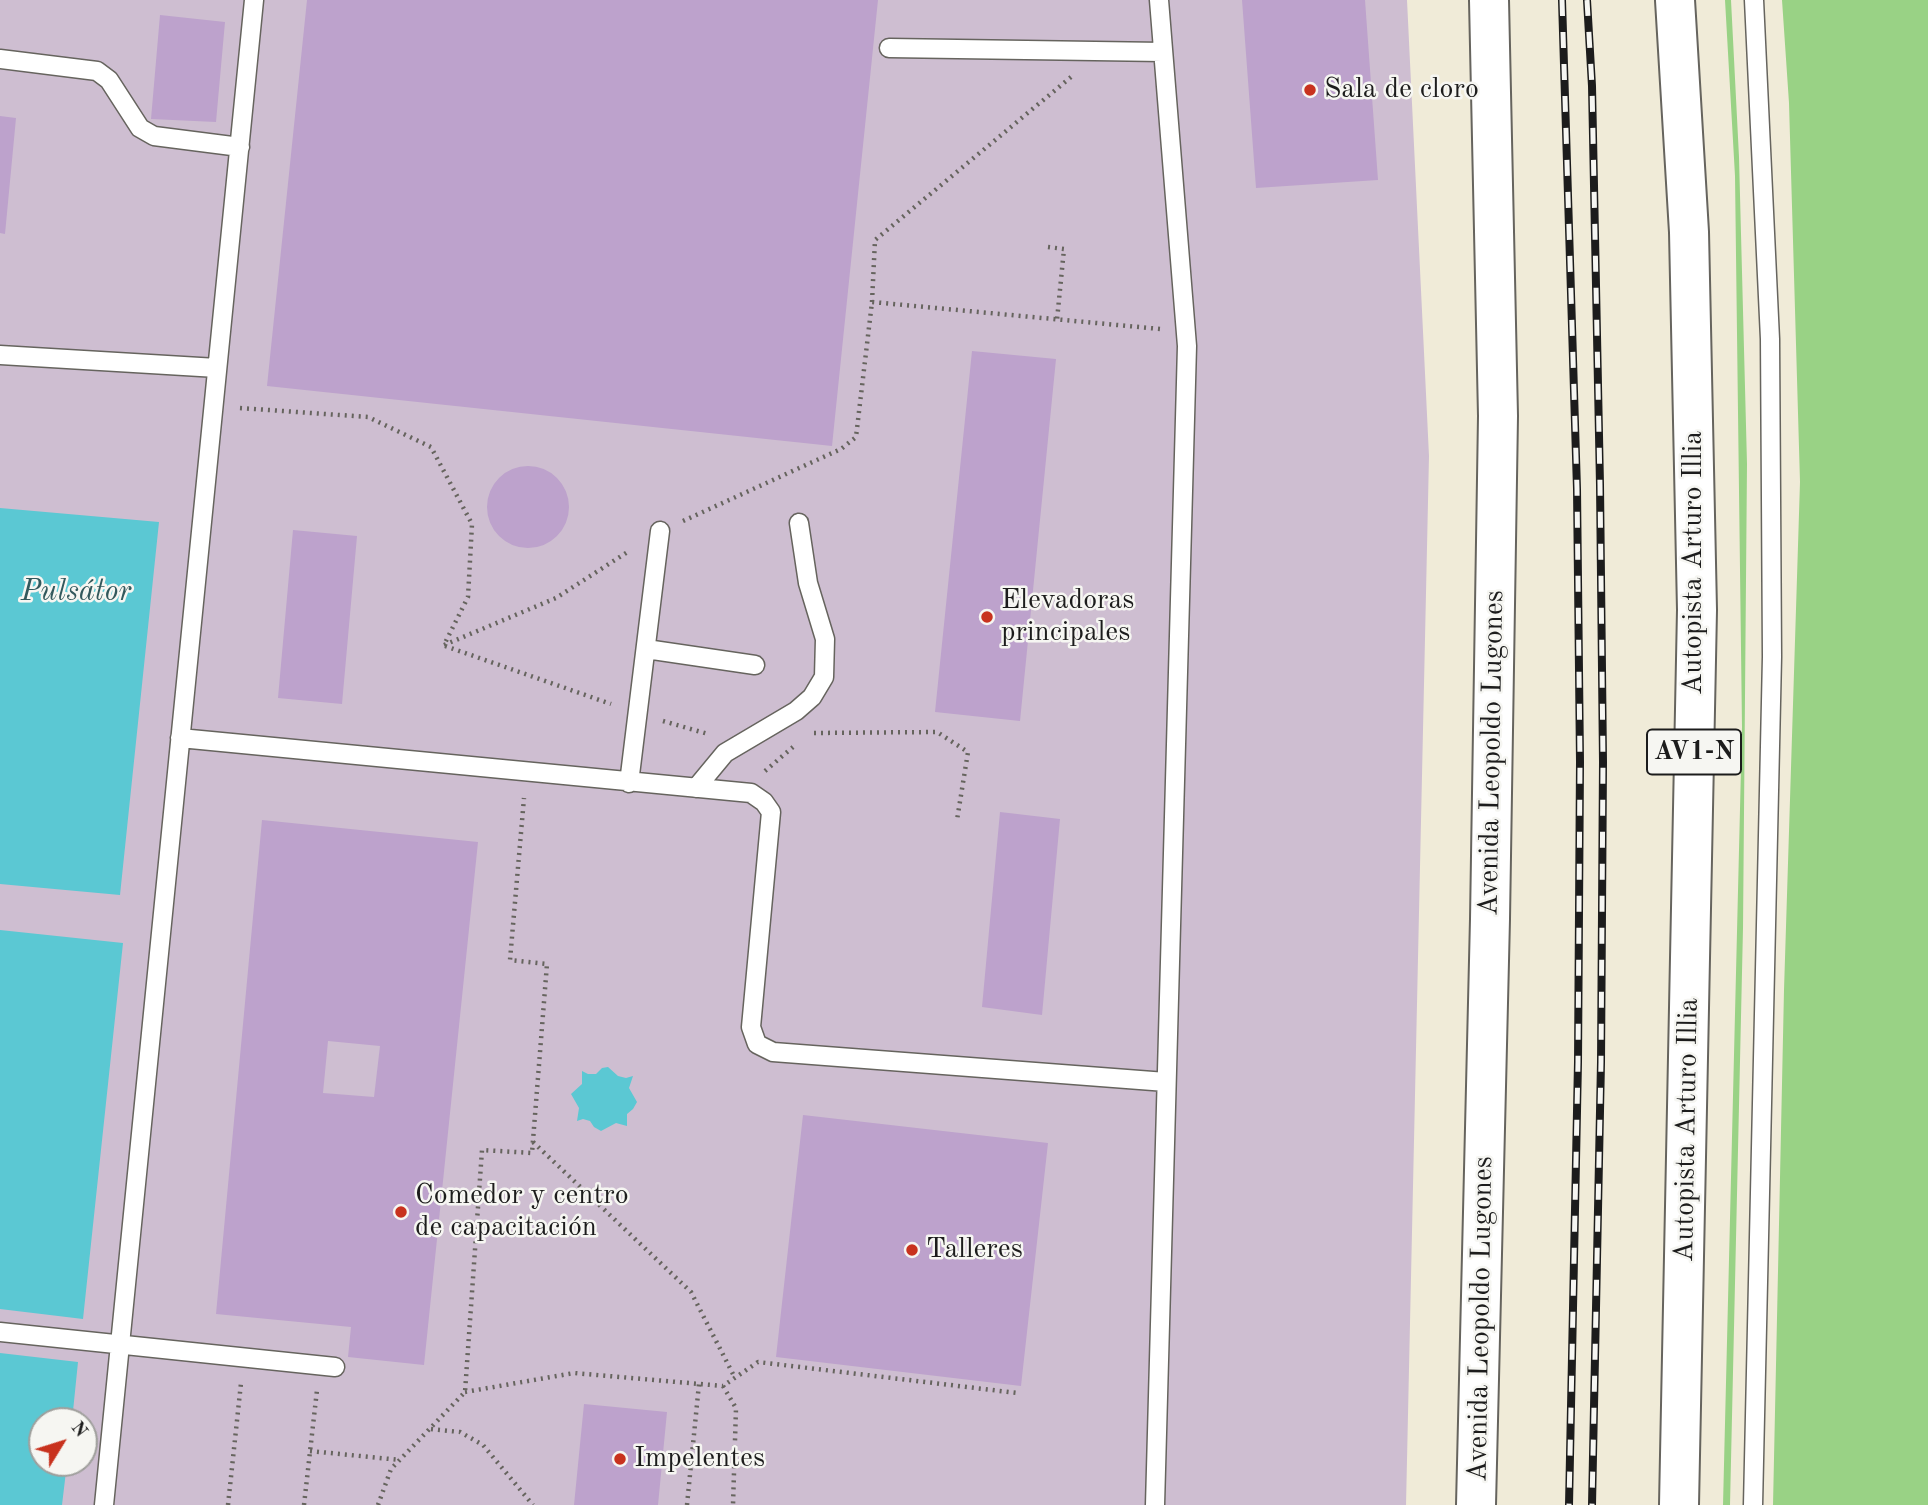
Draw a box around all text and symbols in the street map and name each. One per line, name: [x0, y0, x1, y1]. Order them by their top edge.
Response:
place label: Sala de cloro: [1324, 73, 1479, 107]
marker: Sala de cloro: [1302, 82, 1318, 98]
street label: Autopista Arturo Illia: [1677, 431, 1711, 695]
water label: Pulsátor: [21, 574, 131, 610]
place label: Elevadoras principales: [1001, 584, 1135, 650]
street label: Avenida Leopoldo Lugones: [1472, 590, 1512, 916]
marker: Elevadoras principales: [979, 609, 995, 625]
road number: AV1-N: [1647, 730, 1741, 774]
street label: Autopista Arturo Illia: [1668, 998, 1706, 1262]
street label: Avenida Leopoldo Lugones: [1461, 1156, 1501, 1482]
place label: Comedor y centro de capacitación: [415, 1179, 629, 1245]
marker: Comedor y centro de capacitación: [393, 1204, 409, 1220]
place label: Talleres: [926, 1233, 1023, 1267]
marker: Talleres: [904, 1242, 920, 1258]
north arrow: [28, 1407, 98, 1477]
text: N: [66, 1418, 90, 1442]
place label: Impelentes: [634, 1442, 765, 1476]
marker: Impelentes: [612, 1451, 628, 1467]

